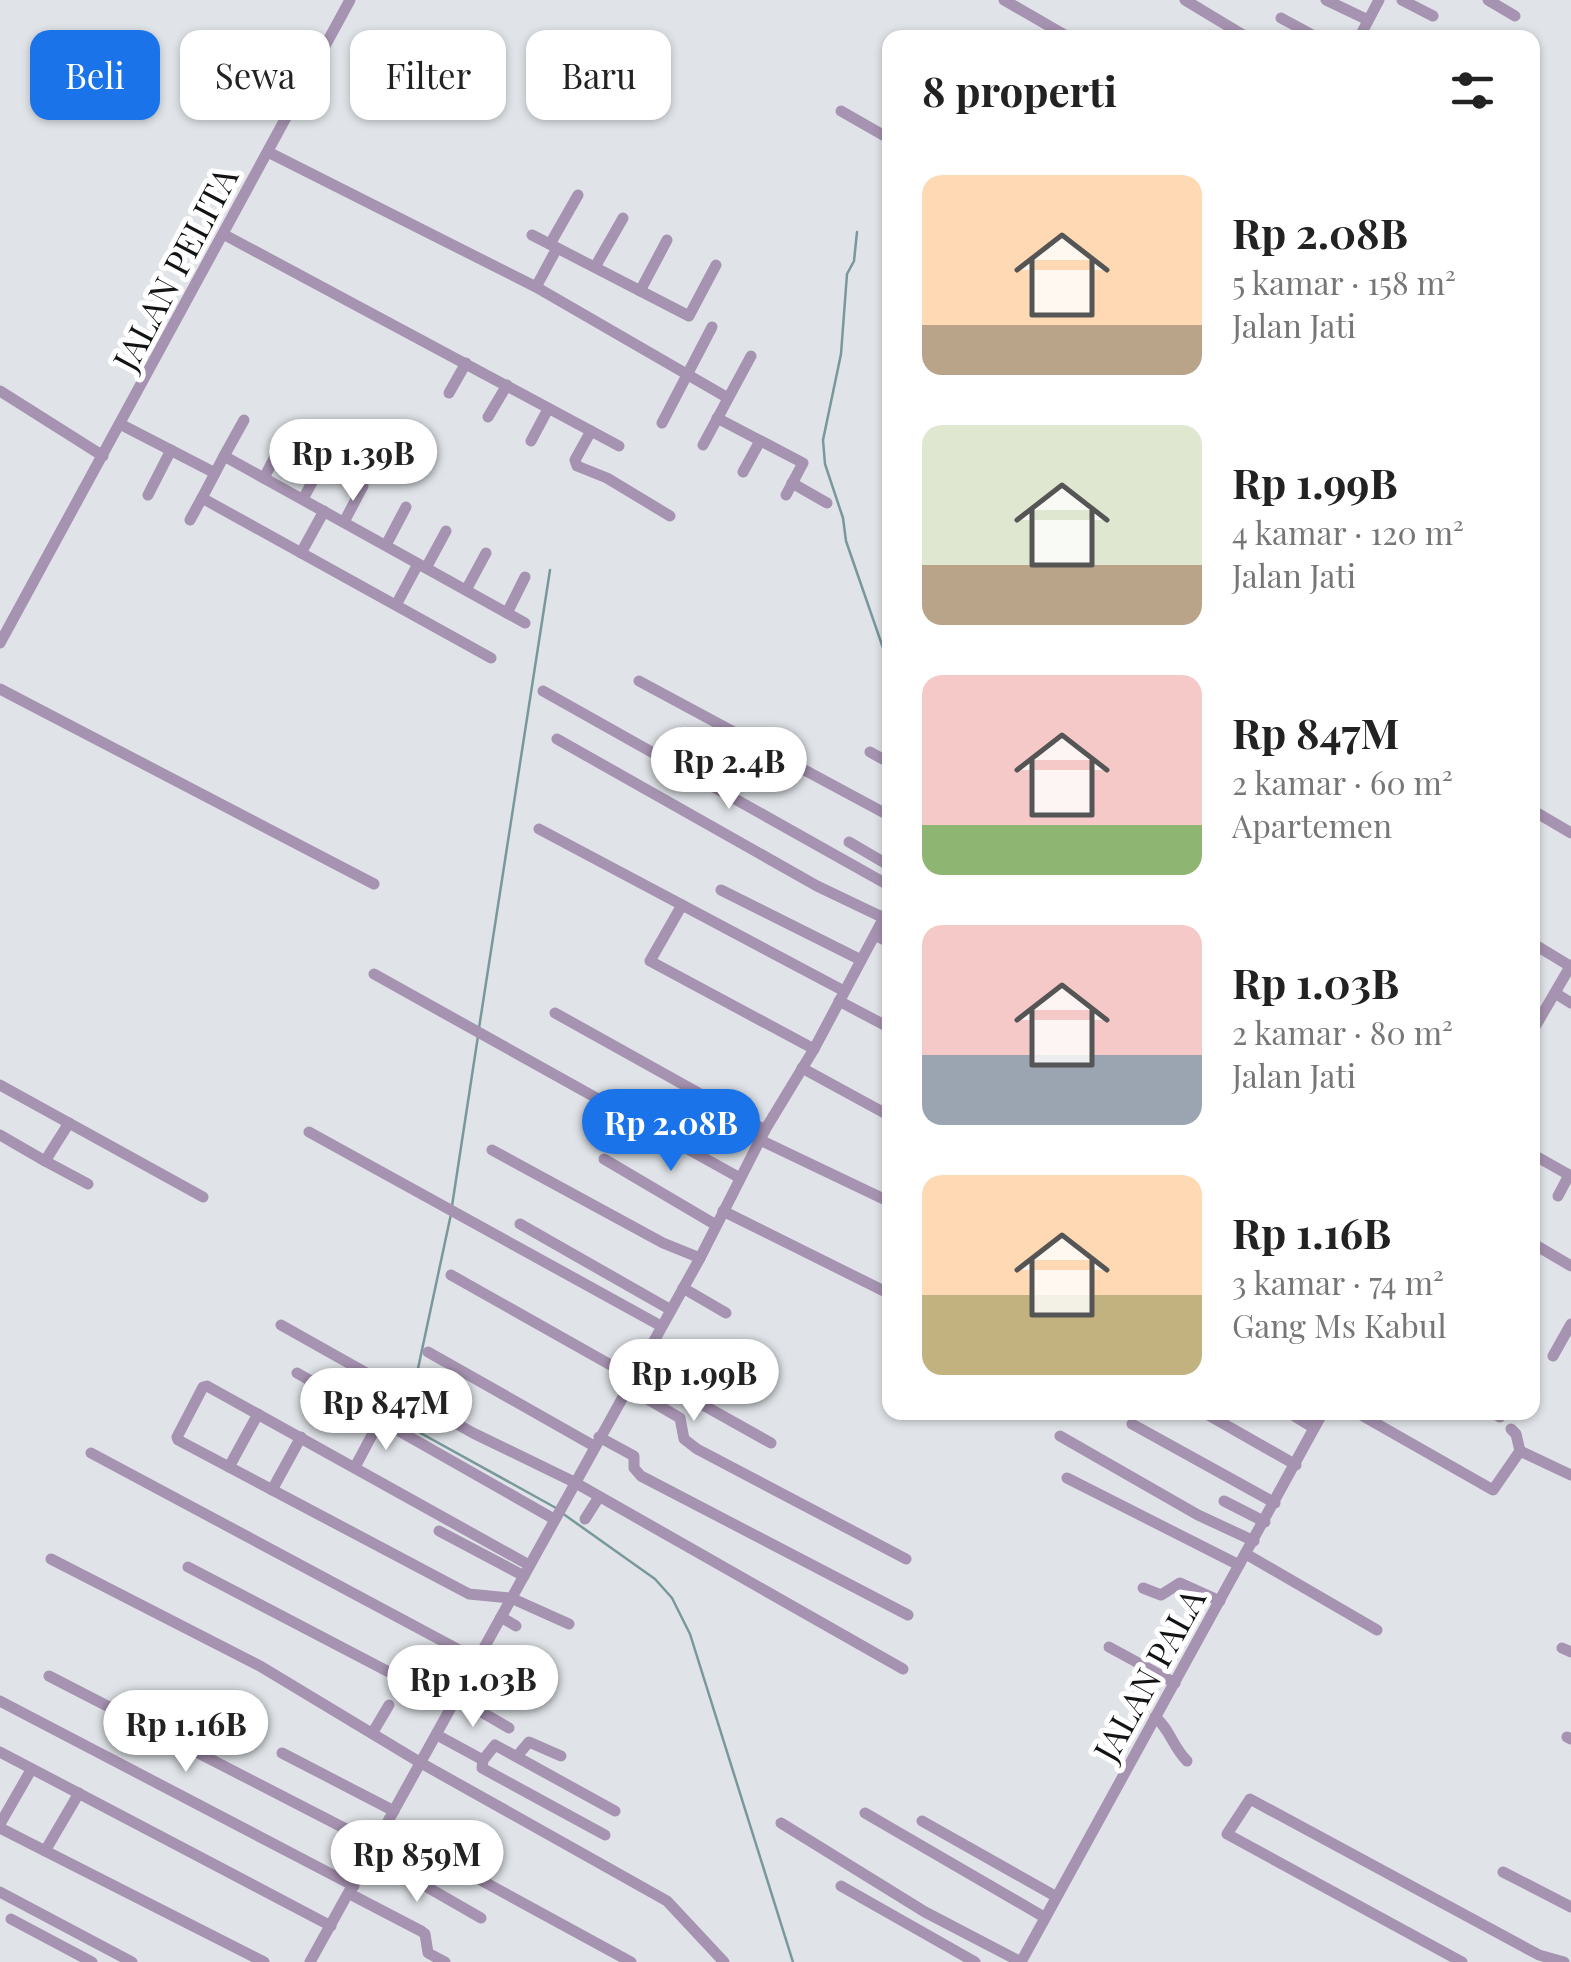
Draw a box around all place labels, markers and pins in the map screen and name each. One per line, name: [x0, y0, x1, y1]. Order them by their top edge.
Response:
pin: Rp 1.39B: [250, 419, 456, 504]
pin: Rp 2.4B: [637, 727, 821, 812]
pin: Rp 2.08B: [568, 1089, 774, 1174]
pin: Rp 1.99B: [591, 1339, 797, 1424]
pin: Rp 847M: [294, 1368, 478, 1453]
pin: Rp 1.03B: [370, 1645, 576, 1730]
pin: Rp 1.16B: [83, 1690, 289, 1775]
pin: Rp 859M: [325, 1820, 509, 1905]

